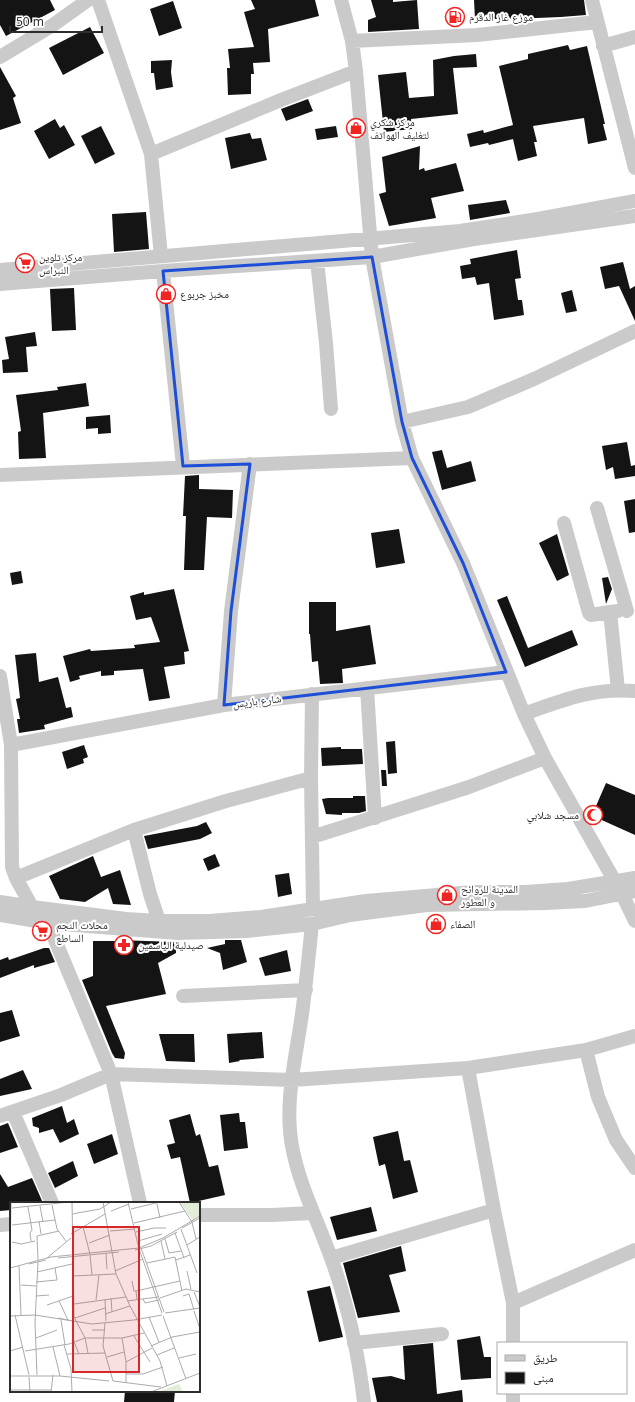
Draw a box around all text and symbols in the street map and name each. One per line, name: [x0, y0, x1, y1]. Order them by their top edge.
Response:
fuel station icon: موزع غاز الدقرم: [444, 6, 466, 28]
scale bar: [10, 8, 102, 34]
place label: موزع غاز الدقرم: [469, 9, 533, 24]
text: 50 m: [16, 13, 44, 30]
place label: مركز شكري لتغليف الهواتف: [370, 114, 429, 142]
shop icon: مركز شكري لتغليف الهواتف: [345, 117, 367, 139]
place label: مركز تلوين النبراس: [39, 249, 82, 277]
supermarket icon: مركز تلوين النبراس: [14, 252, 36, 274]
shop icon: مخبز جربوع: [155, 283, 177, 305]
place label: مخبز جربوع: [180, 286, 229, 301]
street label: شارع باريس: [232, 690, 282, 711]
mosque icon: مسجد شلابي: [582, 804, 604, 826]
place label: مسجد شلابي: [527, 807, 579, 824]
place label: المدينة للروائح و العطور: [460, 881, 518, 909]
shop icon: المدينة للروائح و العطور: [436, 884, 458, 906]
shop icon: الصفاء: [425, 913, 447, 935]
place label: الصفاء: [450, 916, 475, 931]
place label: محلات النجم الساطع: [56, 917, 108, 945]
supermarket icon: محلات النجم الساطع: [31, 920, 53, 942]
pharmacy icon: صيدلية الياسمين: [113, 934, 135, 956]
place label: صيدلية الياسمين: [138, 937, 204, 952]
inset map: [10, 1202, 200, 1392]
legend: [497, 1342, 627, 1394]
text: طريق: [533, 1349, 558, 1366]
text: مبنى: [533, 1369, 554, 1386]

